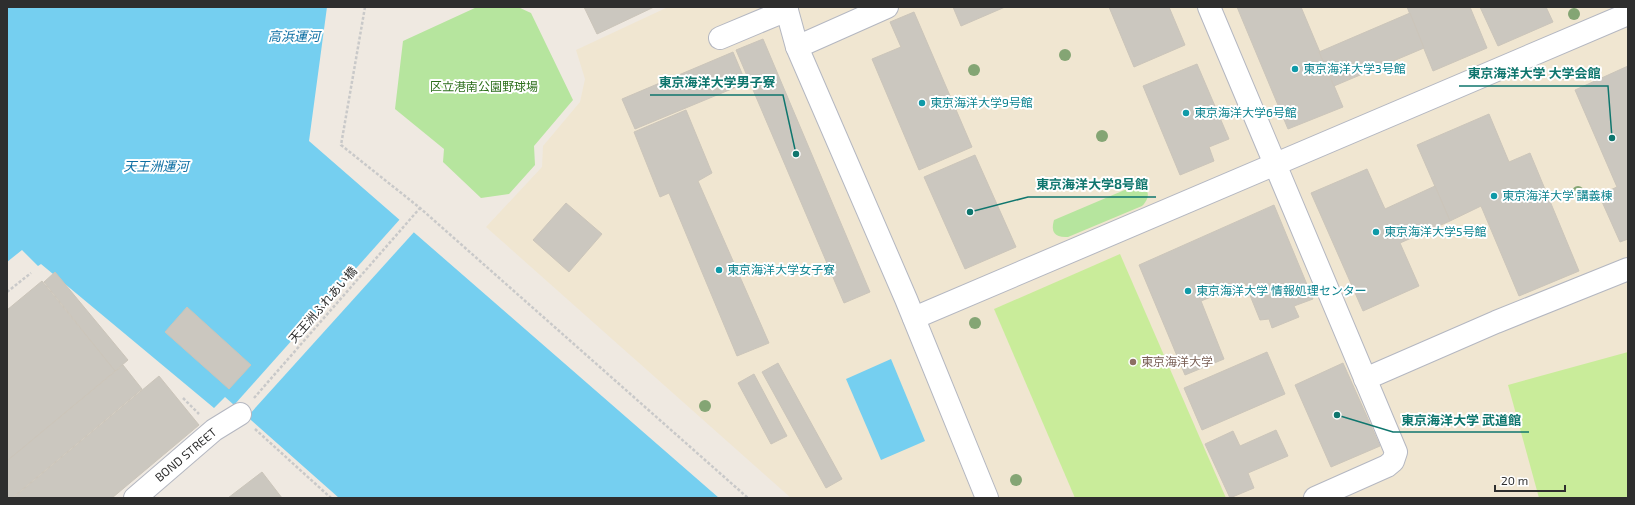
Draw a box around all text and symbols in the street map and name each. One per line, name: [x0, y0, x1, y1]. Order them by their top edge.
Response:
water label: 高浜運河: [268, 28, 323, 44]
place label: 東京海洋大学3号館: [1303, 61, 1406, 75]
callout: 東京海洋大学 大学会館: [1459, 61, 1608, 86]
marker: 東京海洋大学3号館: [1290, 64, 1300, 74]
text: 東京海洋大学 大学会館: [1468, 65, 1600, 81]
callout: 東京海洋大学男子寮: [650, 70, 783, 95]
text: 東京海洋大学男子寮: [658, 74, 776, 90]
park label: 区立港南公園野球場: [430, 79, 538, 93]
place label: 東京海洋大学9号館: [930, 95, 1033, 109]
marker: 東京海洋大学9号館: [917, 98, 927, 108]
place label: 東京海洋大学6号館: [1194, 105, 1297, 119]
marker: 東京海洋大学6号館: [1181, 108, 1191, 118]
water label: 天王洲運河: [123, 158, 191, 174]
callout: 東京海洋大学8号館: [1028, 172, 1156, 197]
text: 東京海洋大学8号館: [1036, 176, 1148, 192]
place label: 東京海洋大学 講義棟: [1502, 188, 1613, 202]
marker: 東京海洋大学 講義棟: [1489, 191, 1499, 201]
place label: 東京海洋大学5号館: [1384, 224, 1486, 238]
marker: 東京海洋大学5号館: [1371, 227, 1381, 237]
place label: 東京海洋大学女子寮: [727, 262, 835, 276]
street label: 天王洲ふれあい橋: [285, 264, 359, 345]
marker: 東京海洋大学女子寮: [714, 265, 724, 275]
place label: 東京海洋大学 情報処理センター: [1196, 283, 1367, 297]
marker: 東京海洋大学 情報処理センター: [1183, 286, 1193, 296]
place label: 東京海洋大学: [1141, 354, 1213, 368]
marker: 東京海洋大学: [1128, 357, 1138, 367]
callout: 東京海洋大学 武道館: [1393, 407, 1529, 432]
text: 東京海洋大学 武道館: [1401, 412, 1521, 428]
street label: BOND STREET: [152, 424, 219, 484]
scale bar: [1495, 467, 1565, 493]
text: 20 m: [1501, 473, 1528, 487]

